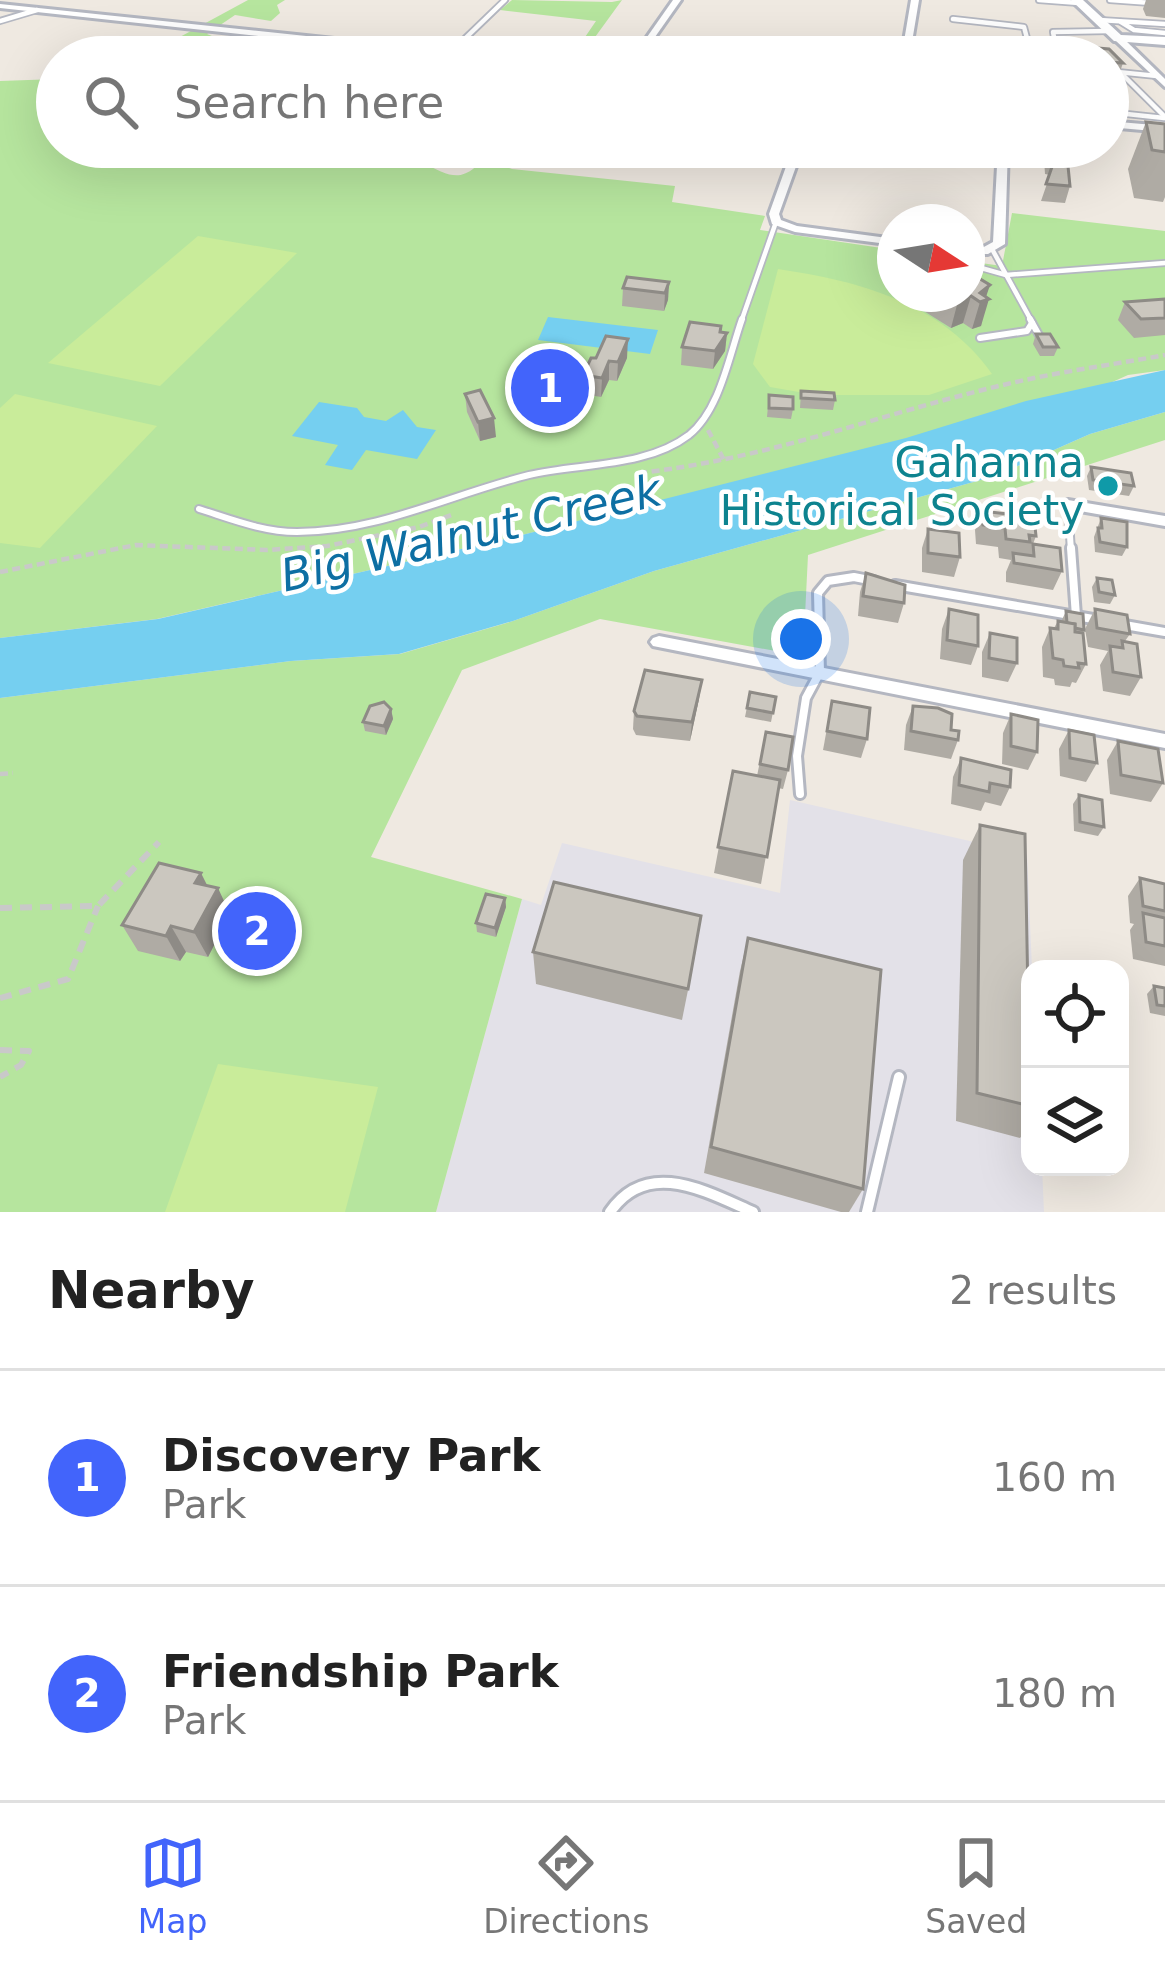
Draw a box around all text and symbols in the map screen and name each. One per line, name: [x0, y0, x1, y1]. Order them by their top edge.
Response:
search box: [36, 36, 1129, 168]
icon: search: [78, 69, 144, 135]
text: Search here: [174, 76, 444, 129]
north arrow: [877, 204, 985, 312]
pin: 1: [511, 343, 589, 433]
place label: Gahanna Historical Society: [720, 438, 1084, 535]
water label: Big Walnut Creek: [276, 463, 668, 603]
marker: Gahanna Historical Society: [1095, 473, 1121, 499]
your location: [771, 609, 831, 669]
pin: 2: [218, 886, 296, 976]
map controls: [1021, 960, 1129, 1176]
button: locate: [1021, 960, 1129, 1068]
button: layers: [1021, 1068, 1129, 1176]
text: Nearby: [48, 1261, 255, 1320]
text: 2 results: [949, 1268, 1117, 1313]
text: Discovery Park: [162, 1429, 540, 1482]
text: 1: [73, 1455, 101, 1500]
text: 160 m: [992, 1455, 1117, 1500]
text: Park: [162, 1482, 246, 1527]
text: Friendship Park: [162, 1645, 559, 1698]
text: 2: [73, 1671, 101, 1716]
text: 180 m: [992, 1671, 1117, 1716]
text: Park: [162, 1698, 246, 1743]
tab: Map: [138, 1830, 208, 1941]
tab: Directions: [483, 1830, 649, 1941]
tab: Saved: [925, 1830, 1027, 1941]

